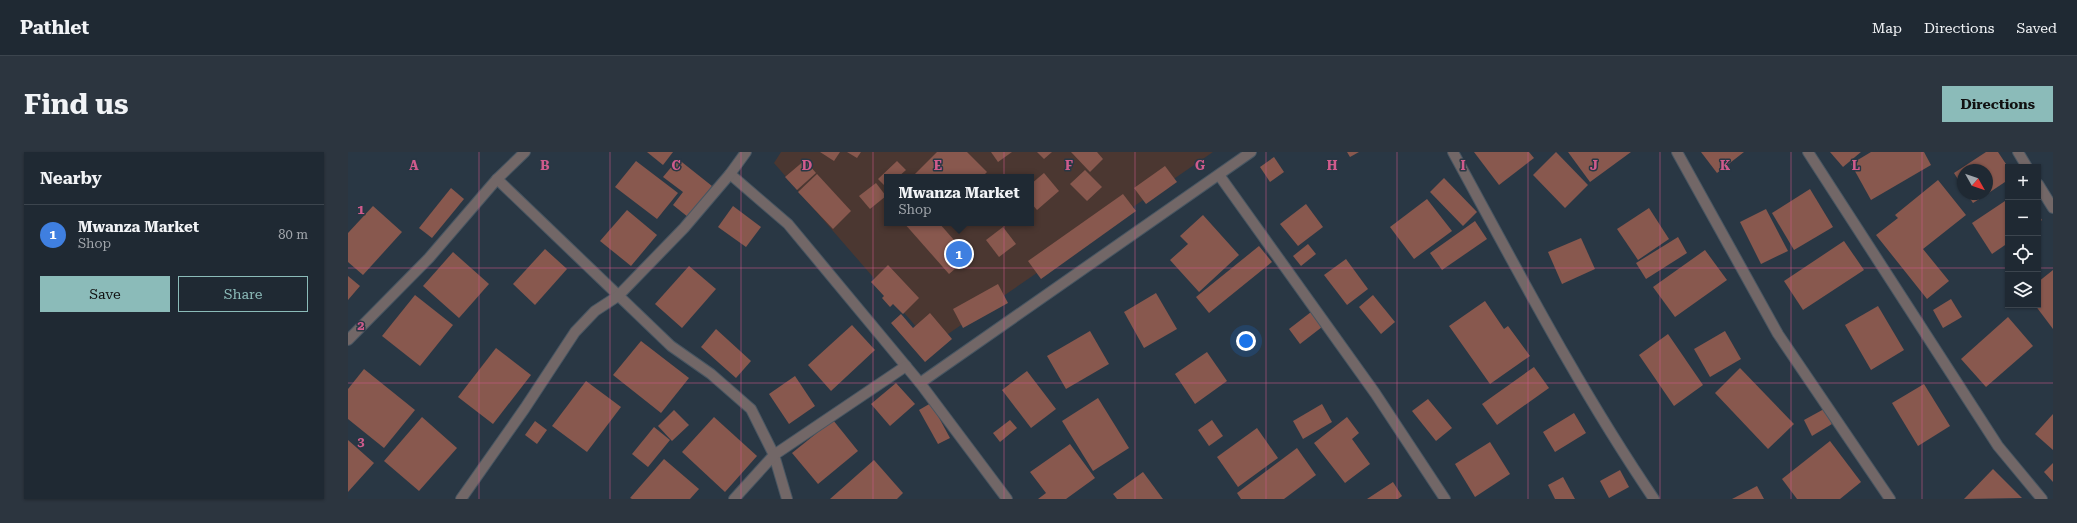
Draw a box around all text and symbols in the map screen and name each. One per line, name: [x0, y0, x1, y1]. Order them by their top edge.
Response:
text: Pathlet: [20, 16, 89, 39]
text: Map: [1872, 20, 1902, 36]
text: Directions: [1924, 20, 1994, 36]
text: Saved: [2016, 20, 2057, 36]
button: Directions: [1942, 86, 2053, 122]
text: Find us: [24, 88, 128, 121]
text: A: [409, 158, 419, 173]
text: B: [540, 158, 550, 173]
text: C: [671, 158, 681, 173]
text: D: [802, 158, 812, 173]
text: E: [934, 158, 942, 173]
text: F: [1065, 158, 1073, 173]
text: G: [1195, 158, 1205, 173]
text: H: [1327, 158, 1338, 173]
text: I: [1460, 158, 1466, 173]
text: J: [1590, 158, 1598, 173]
text: K: [1720, 158, 1731, 173]
text: L: [1852, 158, 1860, 173]
north arrow: [1957, 164, 1993, 200]
map controls: [2005, 164, 2041, 308]
button: +: [2005, 164, 2041, 200]
text: Nearby: [40, 168, 102, 188]
popup: [884, 174, 1034, 226]
text: Mwanza Market: [899, 184, 1019, 202]
button: −: [2005, 200, 2041, 236]
text: 1: [357, 202, 365, 217]
text: Shop: [899, 202, 931, 217]
text: Mwanza Market: [78, 218, 199, 236]
text: 1: [49, 227, 57, 242]
text: 80 m: [278, 227, 308, 242]
text: Shop: [78, 236, 111, 251]
button: locate: [2005, 236, 2041, 272]
pin: 1: [946, 239, 972, 269]
button: layers: [2005, 272, 2041, 308]
button: Save: [40, 276, 170, 312]
button: Share: [178, 276, 308, 312]
text: 2: [357, 318, 365, 333]
your location: [1236, 331, 1256, 351]
text: 3: [357, 434, 365, 449]

